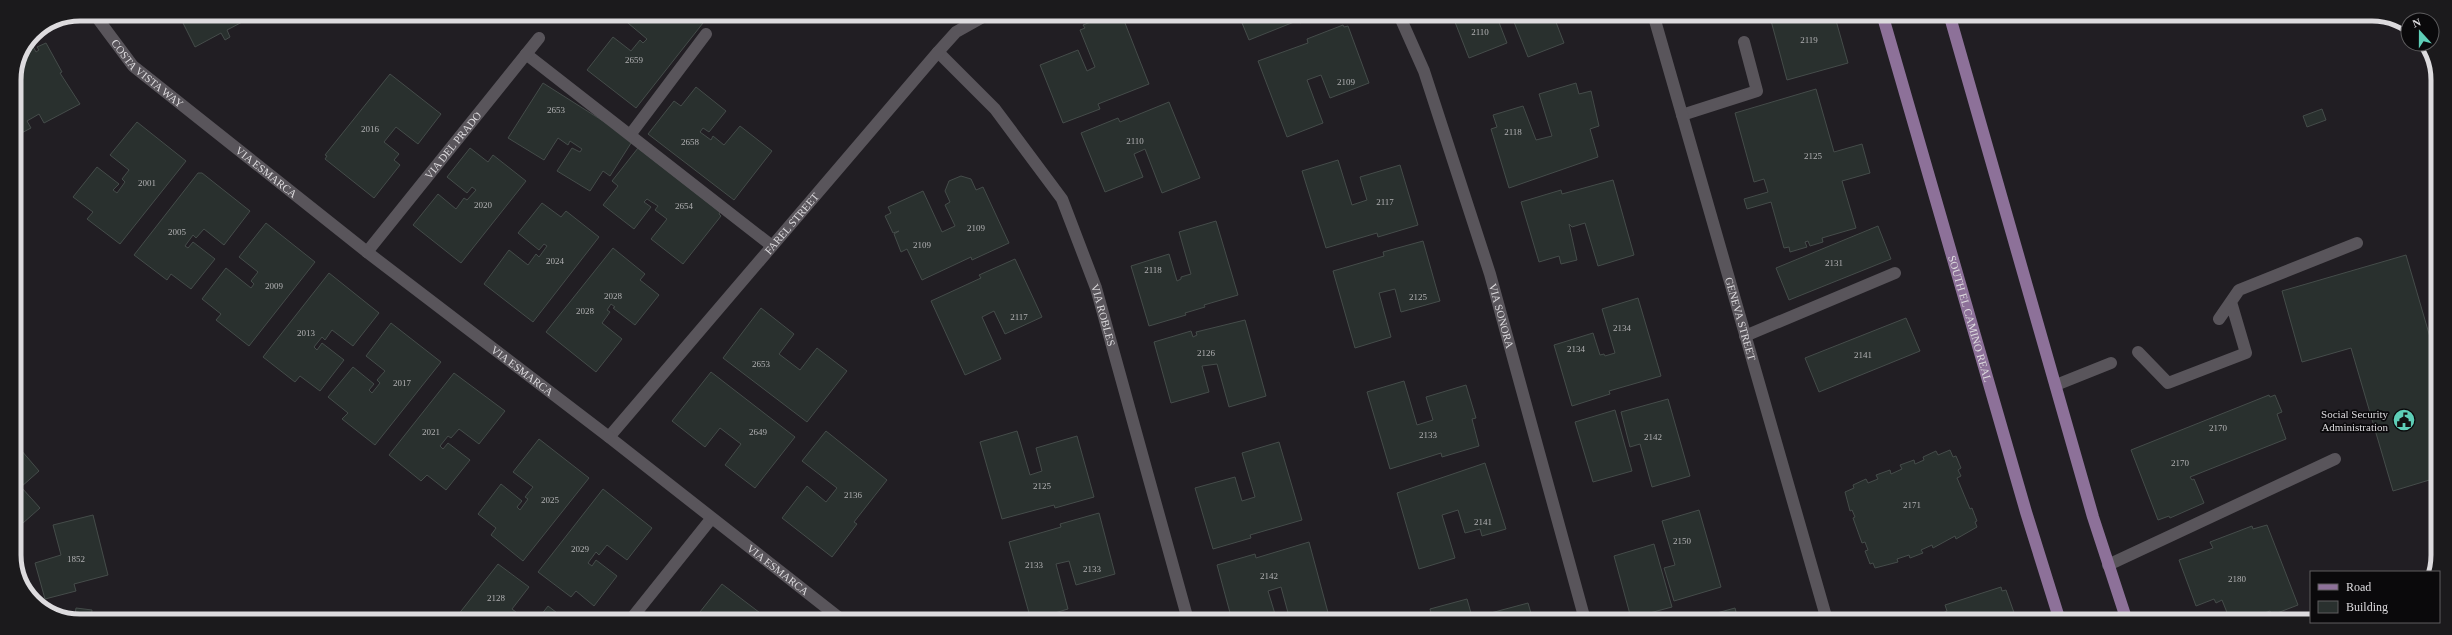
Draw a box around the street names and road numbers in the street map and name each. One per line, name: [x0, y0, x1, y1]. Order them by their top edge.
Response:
street label: COSTA VISTA WAY: [109, 37, 186, 110]
street label: VIA DEL PRADO: [422, 109, 483, 181]
street label: VIA ESMARCA: [233, 144, 300, 200]
street label: FAREL STREET: [762, 190, 821, 256]
street label: SOUTH EL CAMINO REAL: [1946, 254, 1994, 384]
street label: GENEVA STREET: [1723, 276, 1758, 362]
street label: VIA ROBLES: [1089, 282, 1118, 347]
street label: VIA SONORA: [1487, 282, 1516, 350]
street label: VIA ESMARCA: [489, 343, 556, 398]
street label: VIA ESMARCA: [745, 542, 811, 598]

